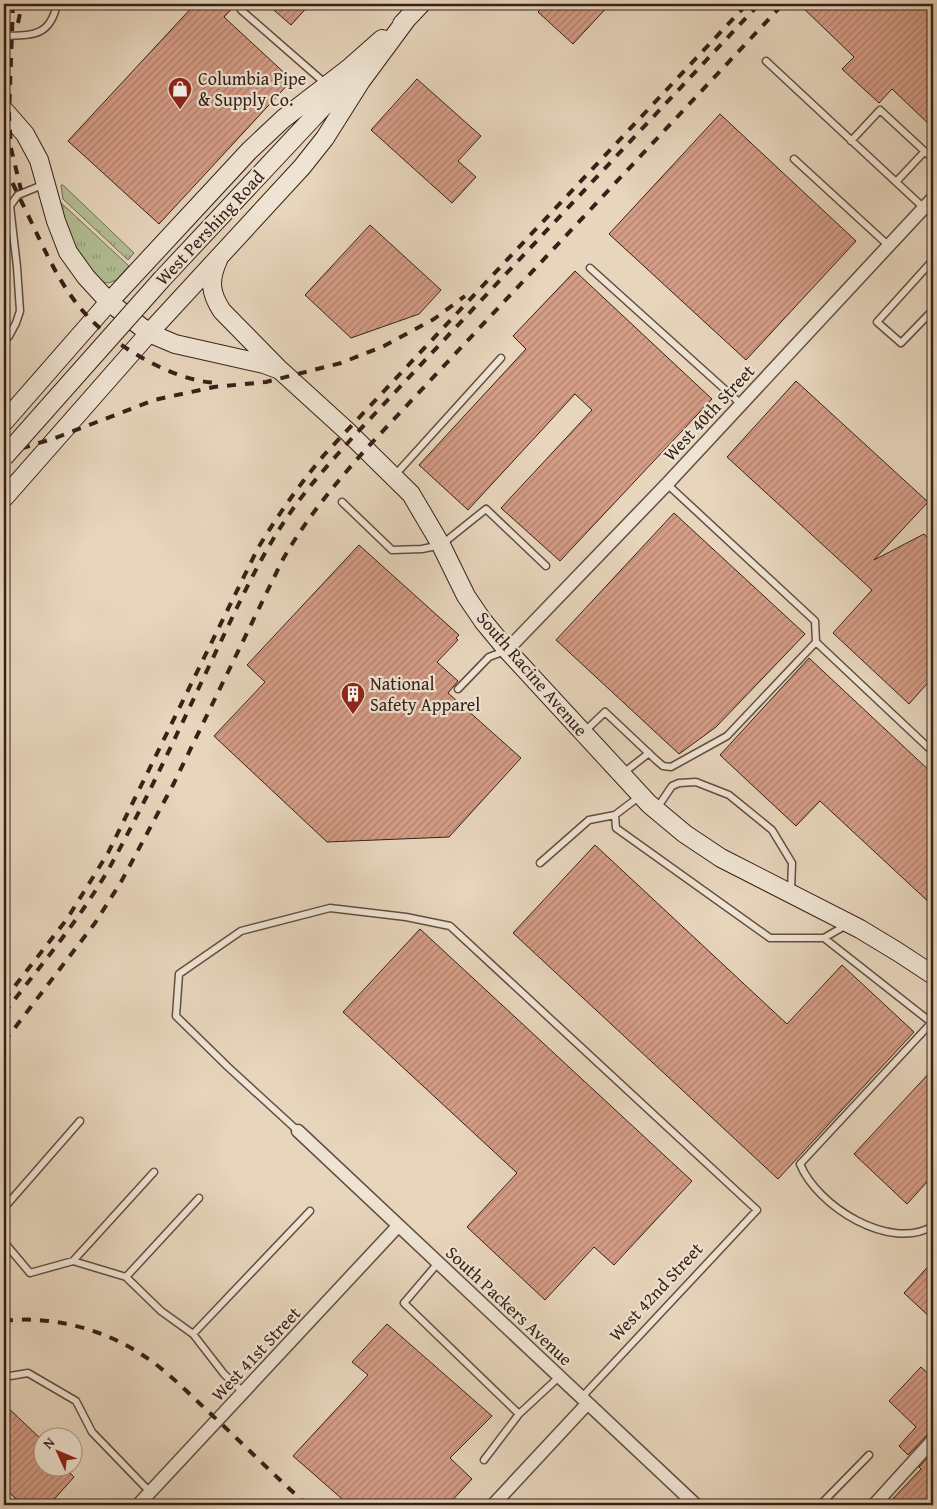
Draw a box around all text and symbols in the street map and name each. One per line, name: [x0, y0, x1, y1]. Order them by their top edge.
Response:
place label: Columbia Pipe & Supply Co.: [198, 65, 306, 113]
shop icon: Columbia Pipe & Supply Co.: [167, 76, 193, 110]
street label: West Pershing Road: [149, 164, 271, 291]
street label: West 40th Street: [657, 358, 761, 467]
street label: South Racine Avenue: [470, 605, 594, 742]
place label: National Safety Apparel: [370, 670, 480, 718]
building icon: National Safety Apparel: [340, 681, 366, 715]
street label: West 42nd Street: [602, 1236, 709, 1347]
street label: South Packers Avenue: [440, 1239, 579, 1372]
street label: West 41st Street: [205, 1300, 307, 1407]
north arrow: [32, 1426, 82, 1476]
text: N: [38, 1432, 60, 1453]

